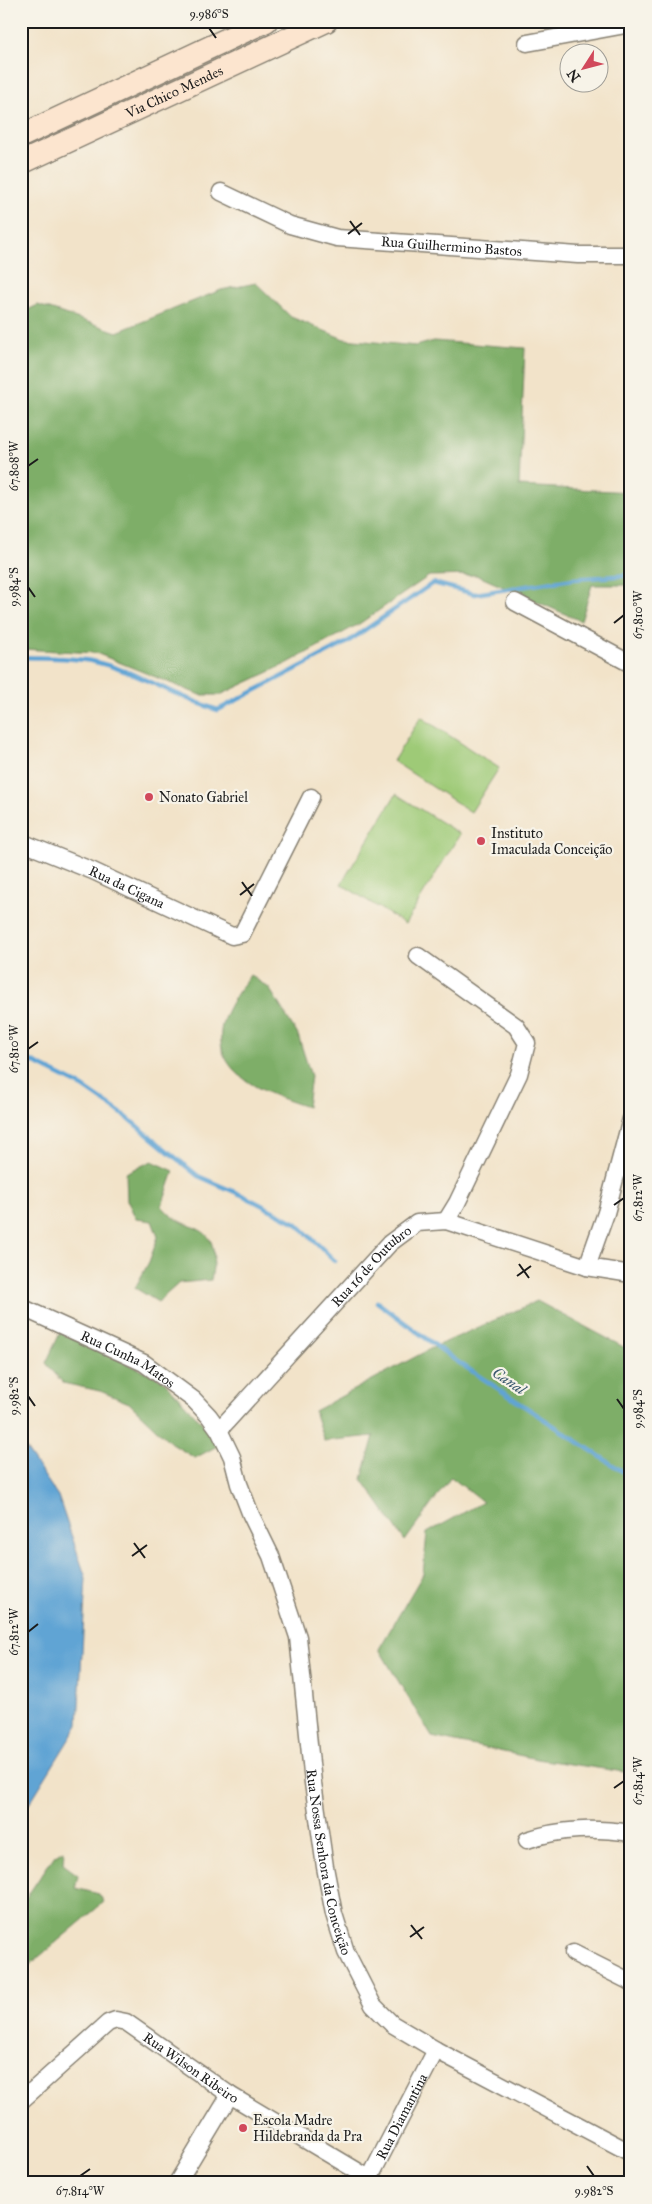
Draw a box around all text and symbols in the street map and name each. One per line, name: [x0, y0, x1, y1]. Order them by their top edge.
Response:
text: 9.986°S: [189, 7, 229, 21]
north arrow: [560, 42, 610, 92]
street label: Via Chico Mendes: [122, 62, 226, 123]
text: N: [563, 65, 584, 85]
street label: Rua Guilhermino Bastos: [380, 233, 522, 260]
text: 67.808°W: [7, 440, 21, 491]
text: 9.984°S: [7, 567, 21, 607]
text: 67.810°W: [631, 590, 645, 639]
place label: Nonato Gabriel: [159, 789, 248, 806]
marker: Nonato Gabriel: [143, 791, 155, 803]
place label: Instituto Imaculada Conceição: [491, 825, 613, 858]
marker: Instituto Imaculada Conceição: [475, 835, 487, 847]
street label: Rua da Cigana: [86, 862, 167, 912]
text: 67.810°W: [7, 1024, 21, 1073]
text: 67.812°W: [631, 1174, 645, 1222]
street label: Rua 16 de Outubro: [328, 1222, 415, 1310]
street label: Rua Cunha Matos: [78, 1327, 178, 1392]
water label: Canal: [489, 1363, 531, 1400]
text: 9.982°S: [7, 1376, 21, 1415]
text: 9.984°S: [631, 1389, 645, 1429]
text: 67.812°W: [7, 1608, 21, 1656]
text: 67.814°W: [631, 1756, 645, 1805]
street label: Rua Nossa Senhora da Conceição: [303, 1768, 354, 1957]
street label: Rua Wilson Ribeiro: [140, 2029, 241, 2107]
street label: Rua Diamantina: [373, 2071, 431, 2163]
place label: Escola Madre Hildebranda da Pra: [253, 2112, 362, 2145]
marker: Escola Madre Hildebranda da Pra: [237, 2122, 249, 2134]
text: 67.814°W: [56, 2184, 105, 2198]
text: 9.982°S: [575, 2184, 614, 2198]

